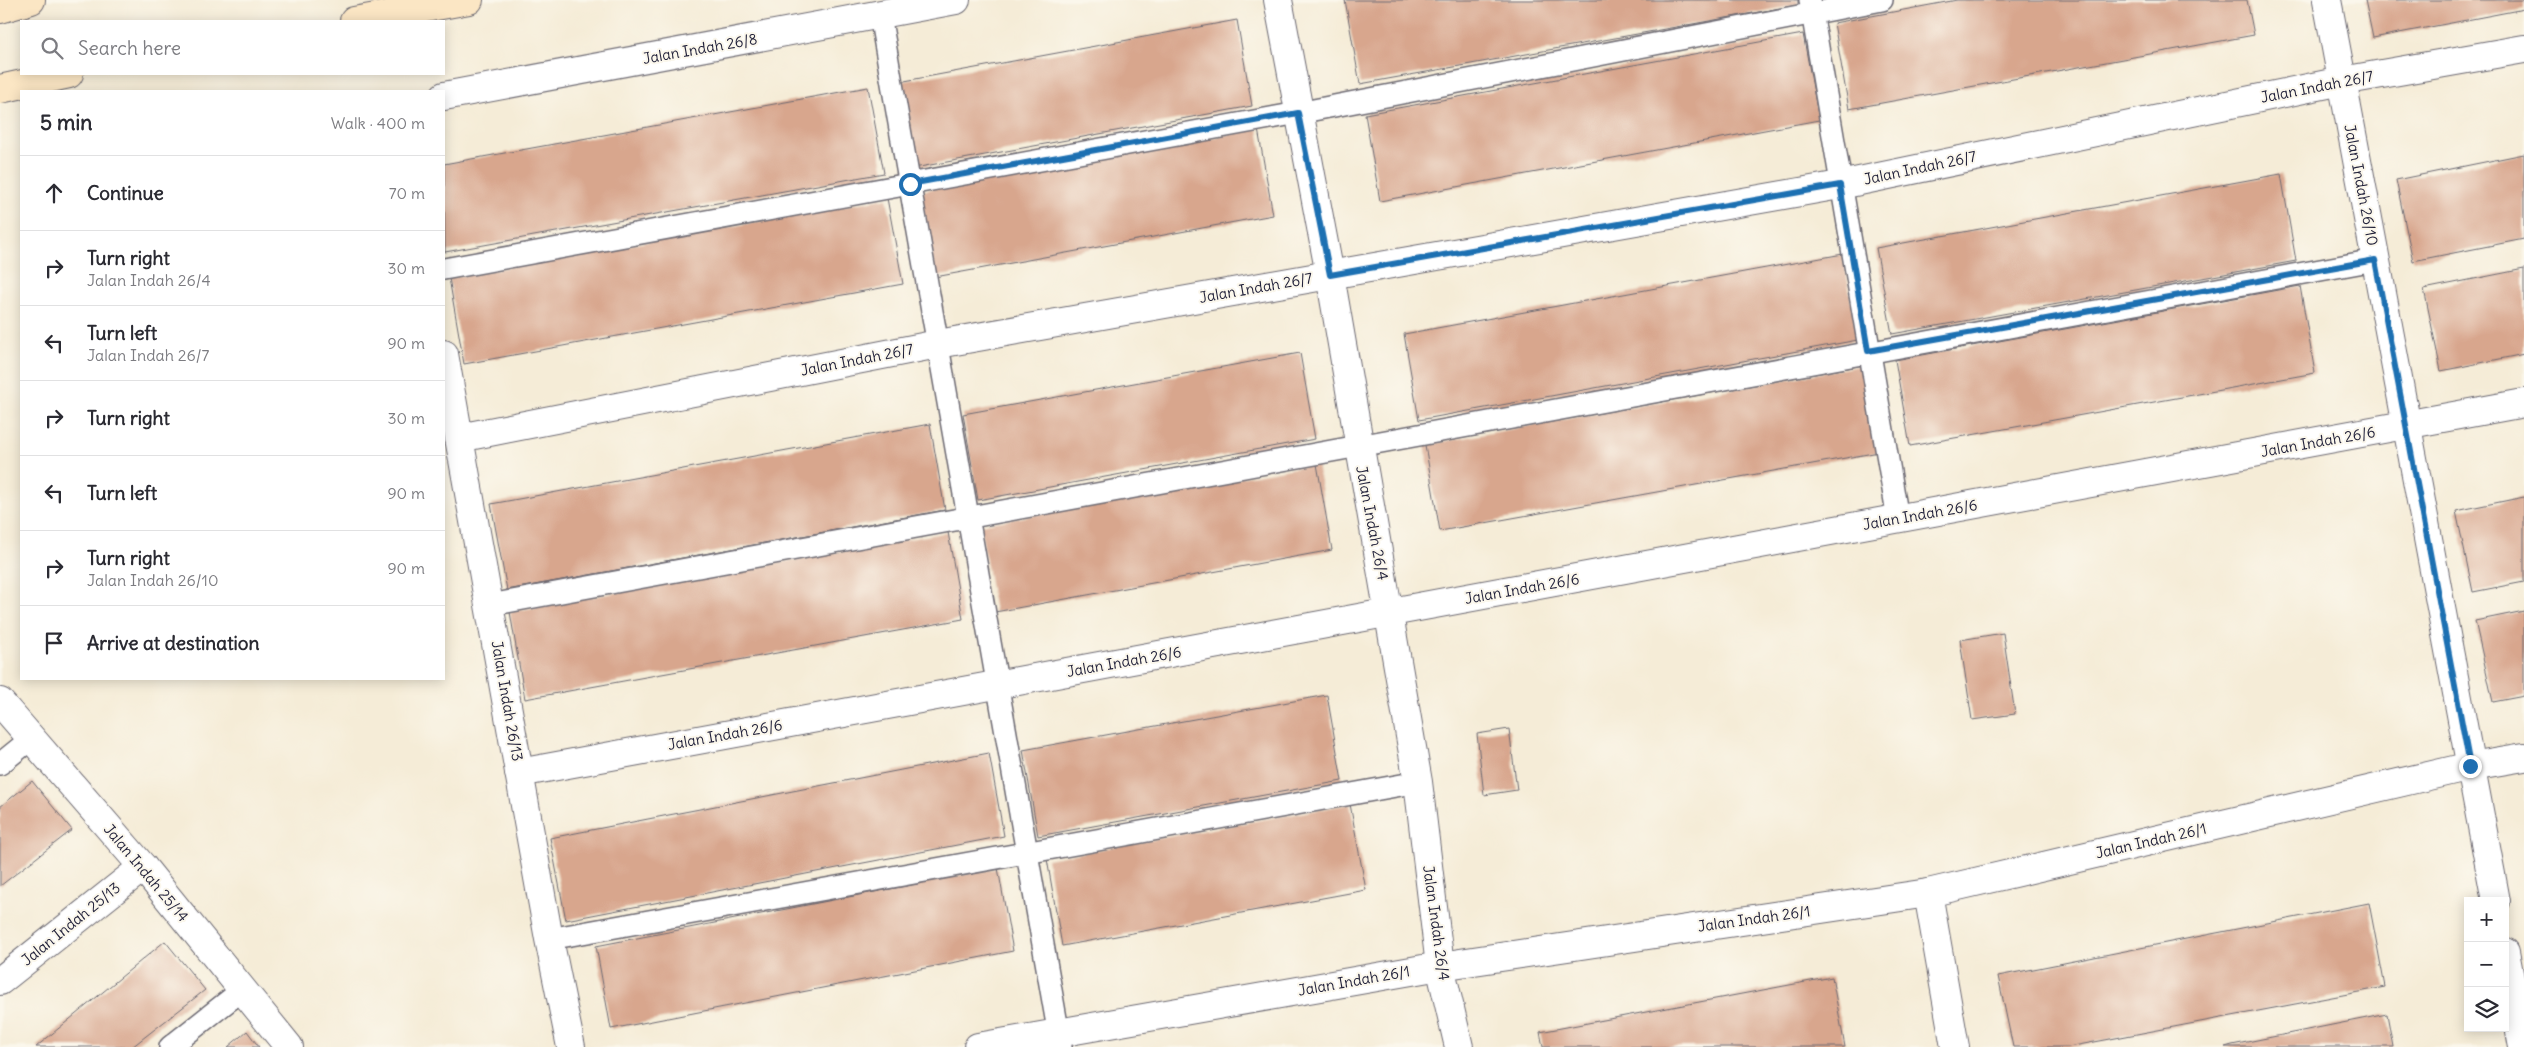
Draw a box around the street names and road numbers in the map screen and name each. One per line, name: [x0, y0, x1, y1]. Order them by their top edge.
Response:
street label: Jalan Indah 26/8: [641, 29, 759, 68]
street label: Jalan Indah 26/7: [2259, 66, 2375, 107]
street label: Jalan Indah 26/10: [2340, 123, 2383, 247]
street label: Jalan Indah 26/7: [1862, 146, 1978, 189]
street label: Jalan Indah 26/7: [1198, 268, 1314, 307]
street label: Jalan Indah 26/7: [799, 339, 915, 380]
street label: Jalan Indah 26/6: [2259, 422, 2377, 461]
street label: Jalan Indah 26/4: [1352, 464, 1393, 582]
street label: Jalan Indah 26/6: [1861, 495, 1979, 534]
street label: Jalan Indah 26/6: [1463, 569, 1581, 608]
street label: Jalan Indah 26/13: [488, 639, 527, 763]
street label: Jalan Indah 26/6: [1065, 642, 1183, 681]
street label: Jalan Indah 26/6: [666, 715, 784, 754]
street label: Jalan Indah 26/1: [2094, 819, 2208, 863]
street label: Jalan Indah 25/14: [100, 820, 193, 926]
street label: Jalan Indah 26/4: [1419, 864, 1454, 982]
street label: Jalan Indah 25/13: [17, 878, 124, 969]
street label: Jalan Indah 26/1: [1696, 901, 1811, 936]
street label: Jalan Indah 26/1: [1296, 961, 1411, 1000]

